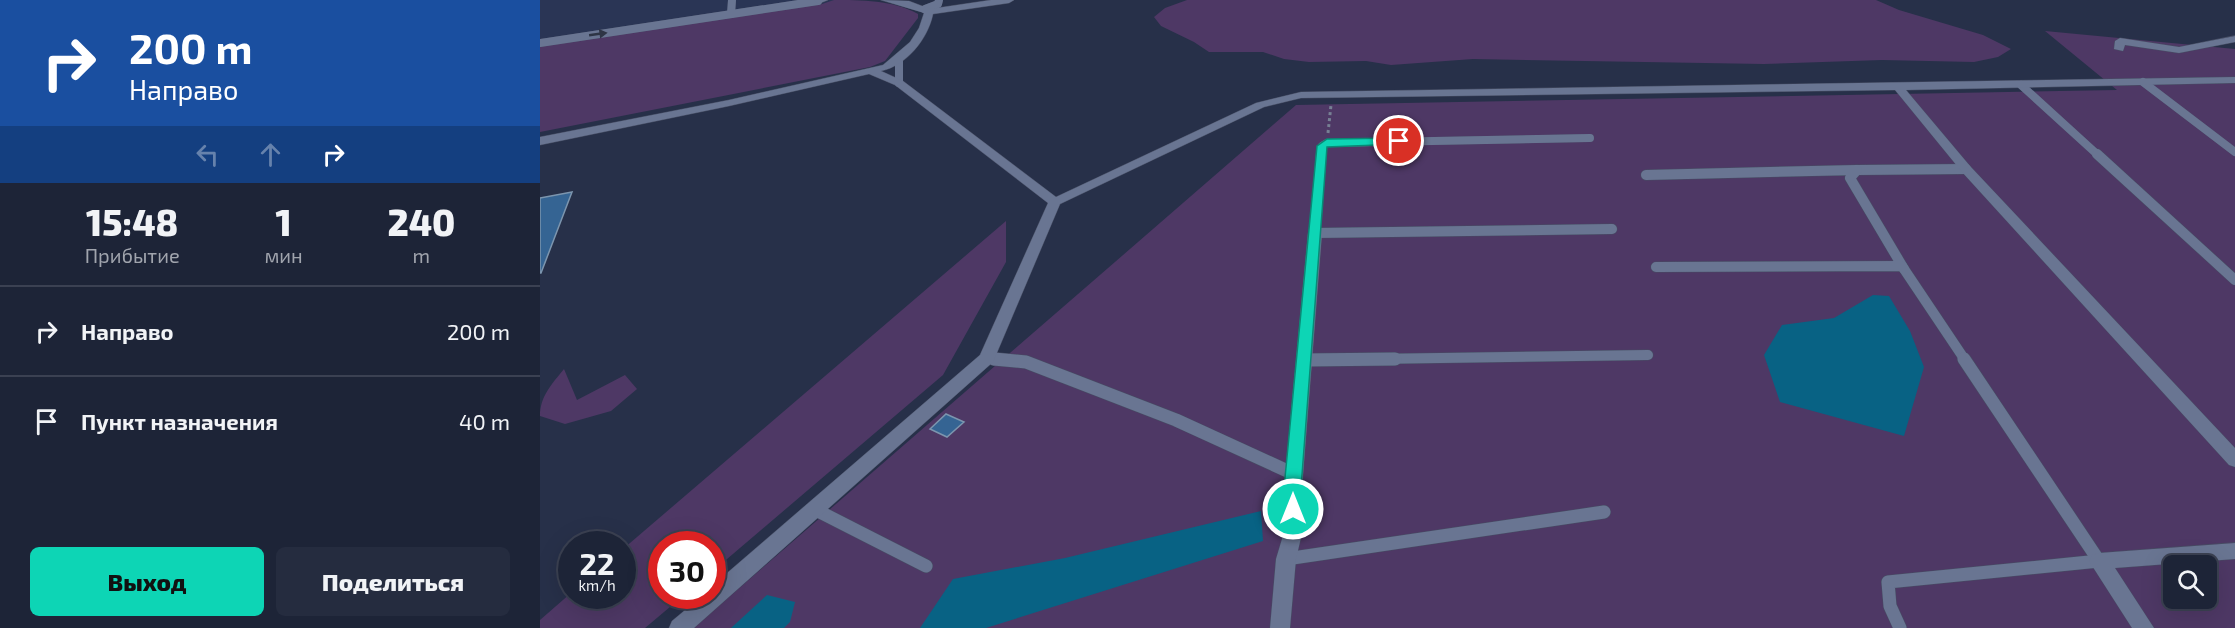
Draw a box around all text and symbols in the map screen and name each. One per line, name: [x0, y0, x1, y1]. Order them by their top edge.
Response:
text: 200 m: [129, 22, 252, 72]
icon: right: [30, 24, 108, 102]
one-way arrow: [588, 29, 607, 38]
text: Направо: [129, 73, 238, 105]
pin: [1373, 115, 1424, 166]
icon: arrive: [1382, 124, 1415, 157]
icon: left: [191, 138, 224, 171]
icon: ahead: [254, 138, 287, 171]
icon: right: [317, 138, 350, 171]
text: 15:48: [86, 200, 178, 243]
text: 1: [275, 200, 292, 243]
text: 240: [387, 200, 455, 243]
text: Прибытие: [85, 243, 180, 267]
text: мин: [264, 243, 303, 267]
text: m: [413, 243, 430, 267]
icon: right: [30, 315, 63, 348]
text: Направо: [81, 318, 174, 344]
text: 200 m: [447, 318, 510, 344]
icon: arrive: [30, 405, 63, 438]
text: Пункт назначения: [81, 408, 278, 434]
text: 40 m: [459, 408, 510, 434]
position arrow: [1261, 477, 1325, 541]
speed limit sign: 30: [648, 531, 726, 609]
text: 22: [580, 545, 614, 581]
button: Выход: [30, 547, 264, 616]
button: Поделиться: [276, 547, 510, 616]
map controls: [2163, 555, 2217, 609]
button: search: [2163, 555, 2217, 609]
text: km/h: [578, 576, 616, 594]

